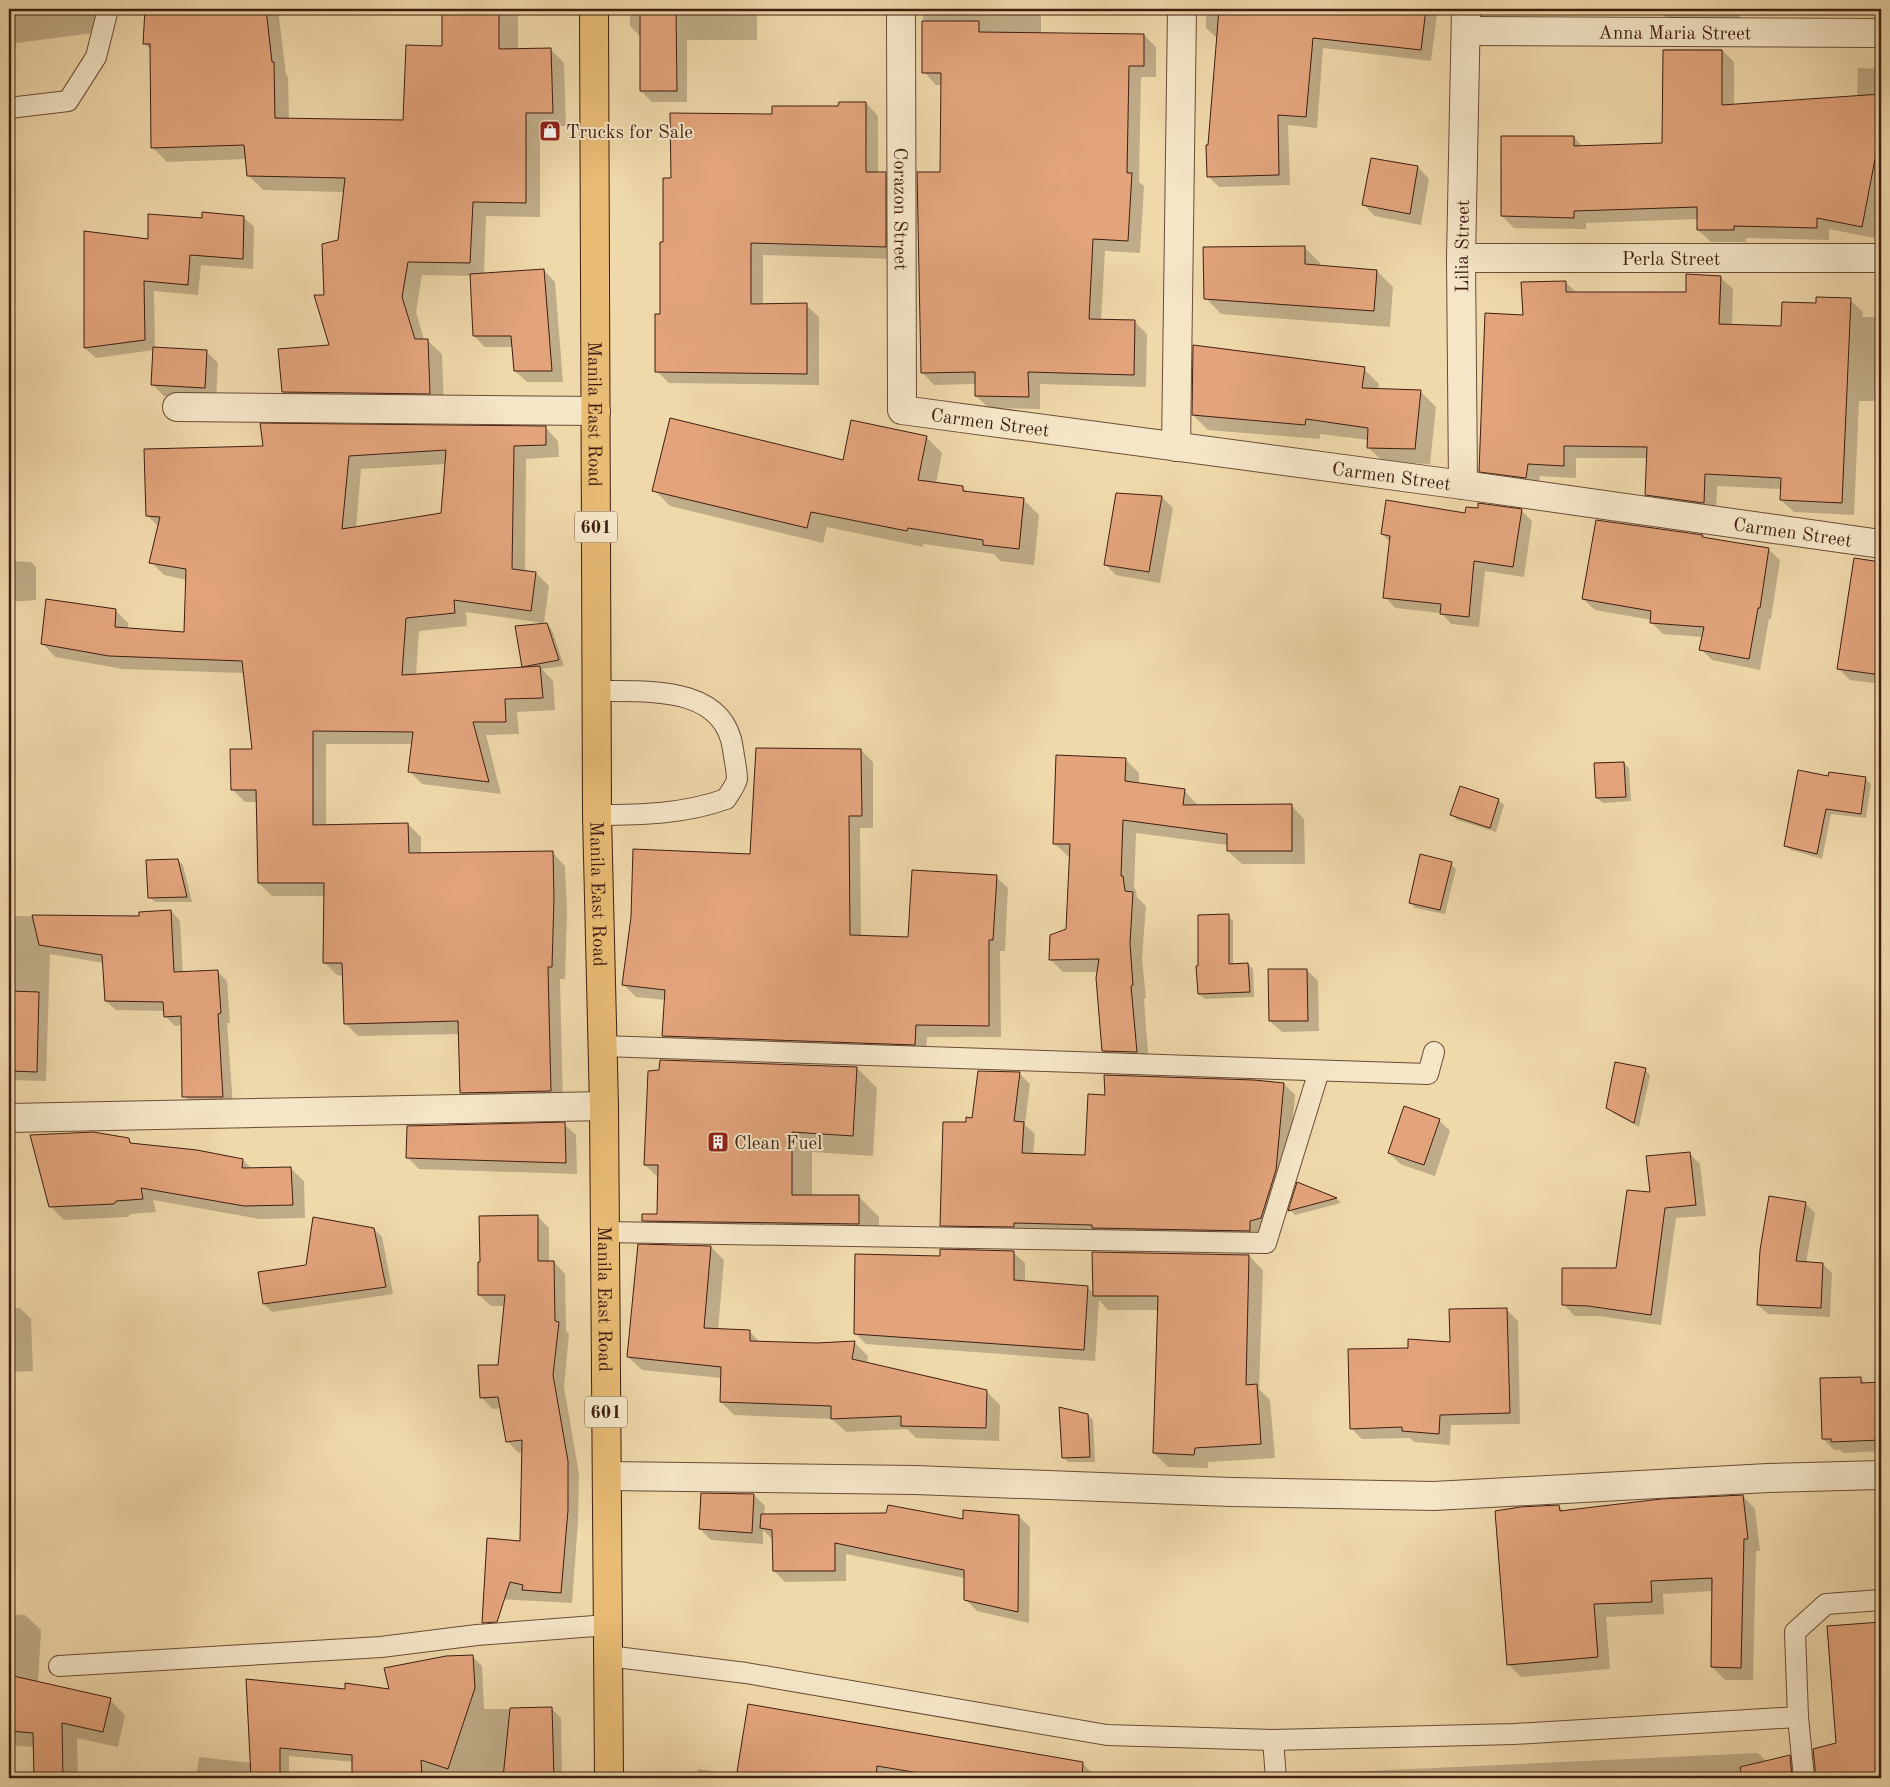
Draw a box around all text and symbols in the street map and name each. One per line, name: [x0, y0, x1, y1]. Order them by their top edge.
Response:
street label: Anna Maria Street: [1598, 25, 1752, 44]
shop icon: Trucks for Sale: [538, 119, 562, 143]
place label: Trucks for Sale: [566, 124, 693, 143]
street label: Corazon Street: [889, 147, 909, 271]
street label: Lilia Street: [1454, 199, 1474, 293]
street label: Perla Street: [1622, 251, 1720, 270]
street label: Manila East Road: [583, 341, 603, 487]
street label: Carmen Street: [929, 407, 1050, 442]
street label: Carmen Street: [1331, 461, 1452, 495]
road number: 601: [575, 512, 617, 542]
street label: Carmen Street: [1732, 516, 1853, 552]
street label: Manila East Road: [585, 821, 608, 967]
building icon: Clean Fuel: [706, 1130, 730, 1154]
place label: Clean Fuel: [734, 1135, 822, 1154]
street label: Manila East Road: [593, 1226, 613, 1372]
road number: 601: [585, 1396, 627, 1428]

